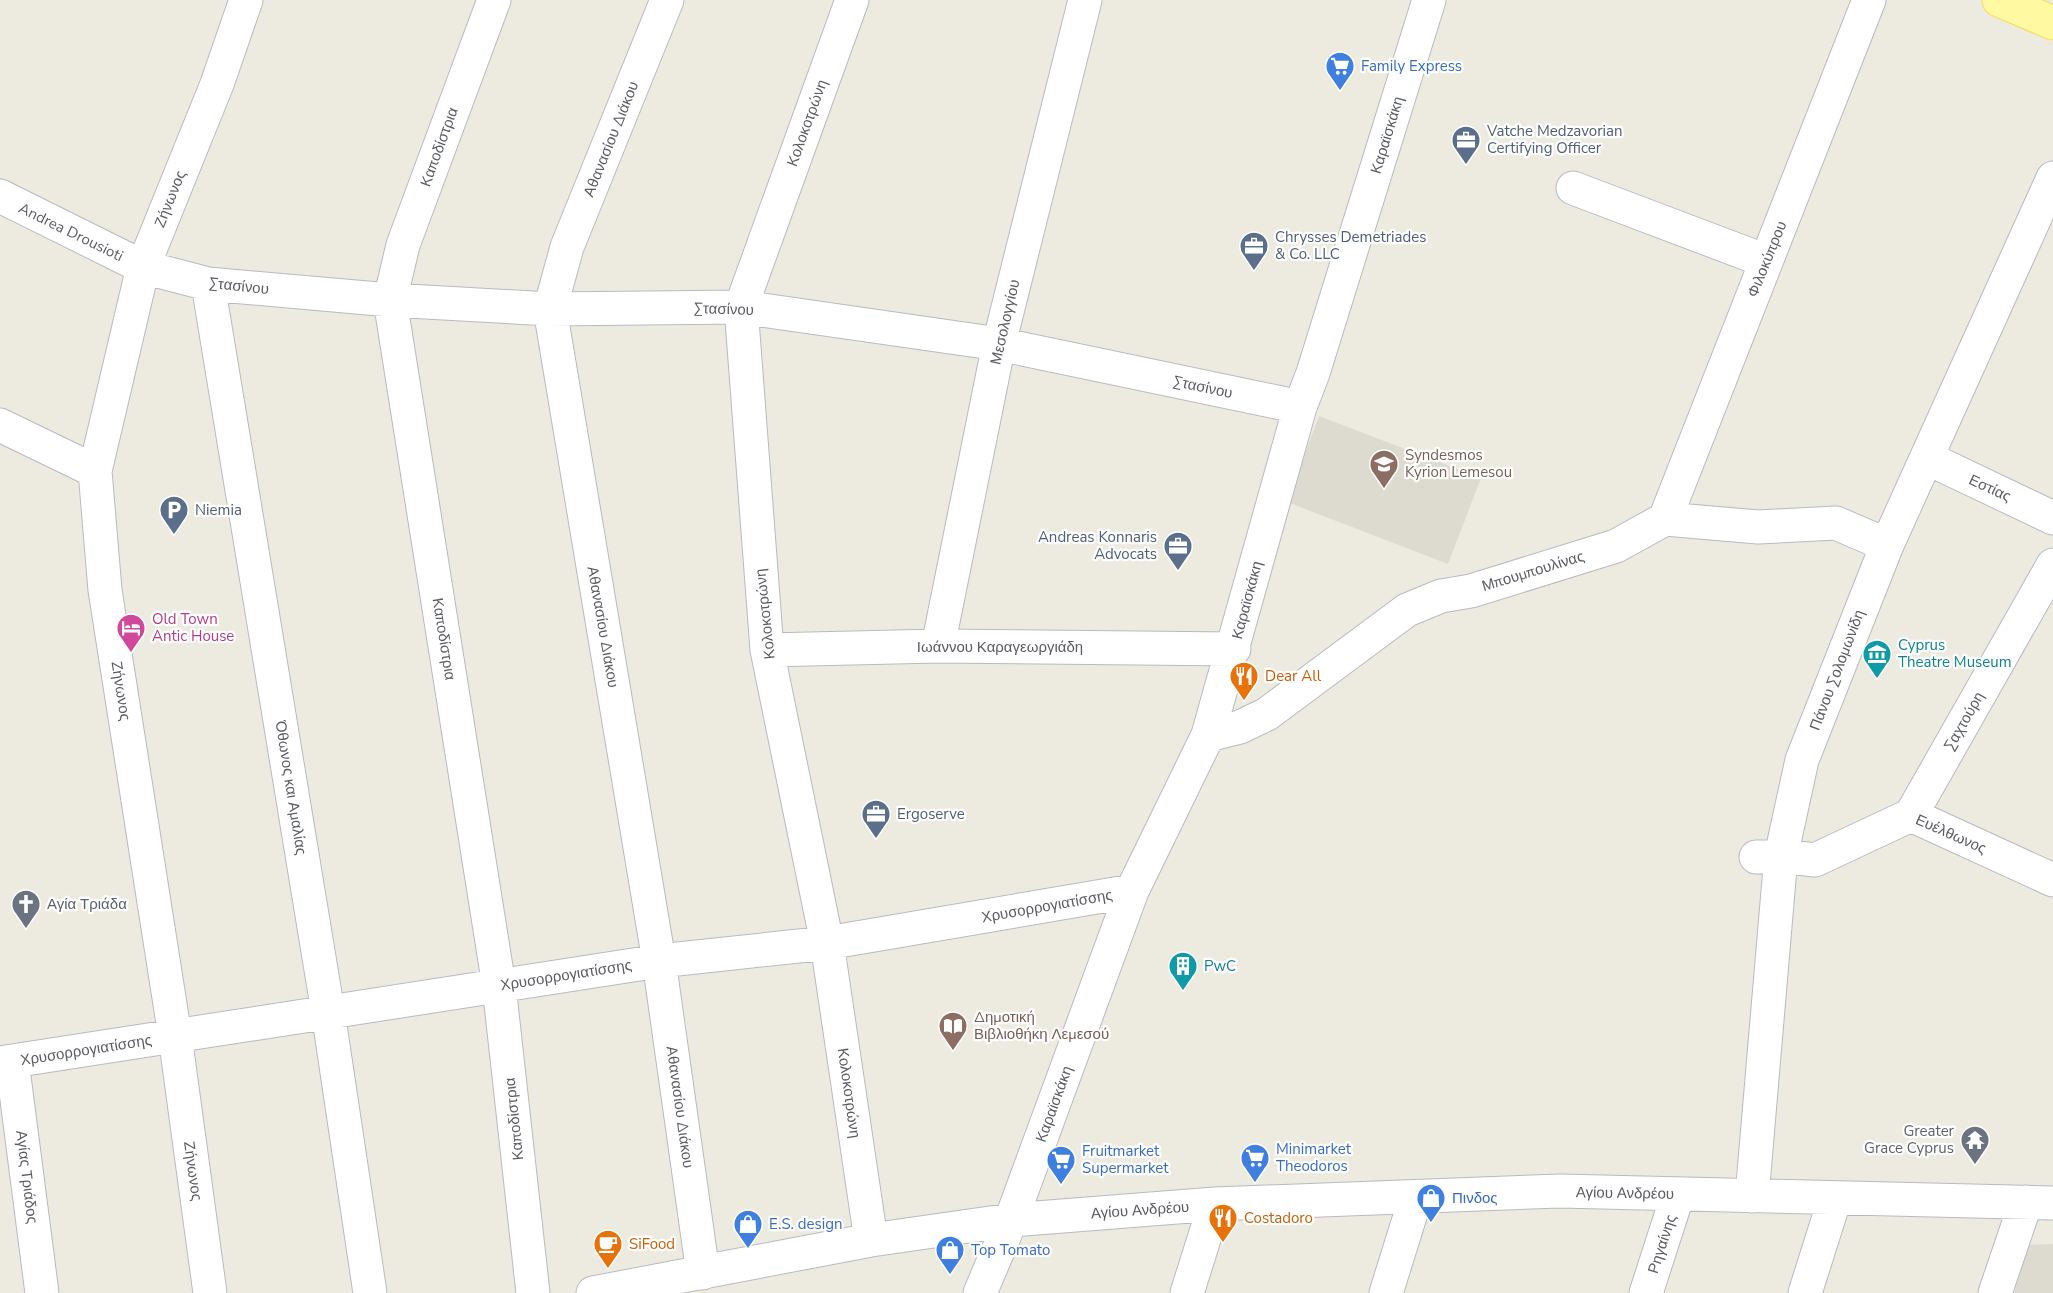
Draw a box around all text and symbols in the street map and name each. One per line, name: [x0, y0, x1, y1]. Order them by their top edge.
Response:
supermarket icon: Family Express: [1324, 50, 1356, 92]
place label: Family Express: [1361, 56, 1462, 76]
street label: Κολοκοτρώνη: [782, 77, 832, 169]
street label: Αθανασίου Διάκου: [579, 78, 643, 200]
street label: Καραϊσκάκη: [1366, 94, 1408, 176]
street label: Καποδίστρια: [415, 104, 463, 189]
place label: Vatche Medzavorian Certifying Officer: [1486, 121, 1622, 158]
office icon: Vatche Medzavorian Certifying Officer: [1450, 124, 1482, 166]
street label: Ζήνωνος: [150, 168, 190, 230]
street label: Andrea Drousioti: [15, 198, 127, 266]
street label: Φιλοκύπρου: [1743, 218, 1791, 300]
place label: Chrysses Demetriades & Co. LLC: [1275, 227, 1426, 264]
office icon: Chrysses Demetriades & Co. LLC: [1238, 230, 1270, 272]
street label: Στασίνου: [208, 273, 270, 299]
street label: Μεσολογγίου: [985, 277, 1025, 367]
street label: Στασίνου: [694, 298, 754, 320]
street label: Στασίνου: [1172, 371, 1234, 403]
place label: Syndesmos Kyrion Lemesou: [1405, 445, 1512, 482]
school or university icon: Syndesmos Kyrion Lemesou: [1368, 448, 1400, 490]
street label: Εστίας: [1966, 470, 2014, 506]
parking icon: Niemia: [158, 494, 190, 536]
place label: Niemia: [195, 500, 242, 520]
place label: Andreas Konnaris Advocats: [1038, 527, 1157, 564]
office icon: Andreas Konnaris Advocats: [1162, 530, 1194, 572]
street label: Μπουμπουλίνας: [1479, 546, 1587, 596]
street label: Καραϊσκάκη: [1227, 559, 1267, 641]
street label: Αθανασίου Διάκου: [582, 565, 624, 689]
street label: Κολοκοτρώνη: [750, 568, 780, 660]
street label: Καποδίστρια: [428, 596, 460, 682]
street label: Πάνου Σολομωνίδη: [1805, 607, 1869, 733]
place label: Old Town Antic House: [152, 609, 234, 646]
hotel icon: Old Town Antic House: [115, 612, 147, 654]
place label: Cyprus Theatre Museum: [1898, 635, 2012, 672]
street label: Ιωάννου Καραγεωργιάδη: [917, 637, 1083, 657]
museum icon: Cyprus Theatre Museum: [1861, 638, 1893, 680]
street label: Ζήνωνος: [106, 660, 136, 722]
restaurant icon: Dear All: [1228, 660, 1260, 702]
place label: Dear All: [1265, 666, 1322, 686]
street label: Σαχτούρη: [1939, 688, 1989, 754]
street label: Όθωνος και Αμαλίας: [270, 718, 311, 857]
office icon: Ergoserve: [860, 798, 892, 840]
place label: Ergoserve: [897, 804, 965, 824]
street label: Ευέλθωνος: [1912, 810, 1990, 858]
street label: Χρυσορρογιατίσσης: [980, 885, 1114, 927]
church icon: Αγία Τριάδα: [10, 888, 42, 930]
place label: Αγία Τριάδα: [47, 894, 127, 914]
building icon: PwC: [1167, 950, 1199, 992]
street label: Χρυσορρογιατίσσης: [499, 955, 633, 995]
place label: PwC: [1204, 956, 1236, 976]
place label: Δημοτική Βιβλιοθήκη Λεμεσού: [974, 1007, 1109, 1044]
library icon: Δημοτική Βιβλιοθήκη Λεμεσού: [937, 1010, 969, 1052]
street label: Χρυσορρογιατίσσης: [19, 1030, 153, 1070]
street label: Αθανασίου Διάκου: [662, 1045, 698, 1169]
street label: Κολοκοτρώνη: [833, 1047, 865, 1139]
street label: Καραϊσκάκη: [1031, 1063, 1077, 1145]
street label: Καποδίστρια: [500, 1076, 528, 1161]
place label: Greater Grace Cyprus: [1864, 1121, 1955, 1158]
temple icon: Greater Grace Cyprus: [1959, 1124, 1991, 1166]
street label: Αγίας Τριάδος: [11, 1129, 43, 1225]
place label: Minimarket Theodoros: [1276, 1139, 1352, 1176]
street label: Ζήνωνος: [179, 1140, 207, 1202]
place label: Fruitmarket Supermarket: [1082, 1141, 1169, 1178]
supermarket icon: Minimarket Theodoros: [1239, 1142, 1271, 1184]
supermarket icon: Fruitmarket Supermarket: [1045, 1144, 1077, 1186]
shop icon: Πινδος: [1415, 1182, 1447, 1224]
street label: Αγίου Ανδρέου: [1576, 1182, 1674, 1204]
place label: Πινδος: [1452, 1188, 1498, 1208]
street label: Αγίου Ανδρέου: [1090, 1197, 1190, 1223]
restaurant icon: Costadoro: [1207, 1202, 1239, 1244]
shop icon: E.S. design: [732, 1208, 764, 1250]
place label: Costadoro: [1244, 1208, 1313, 1228]
street label: Ρηγαίνης: [1643, 1212, 1681, 1276]
place label: E.S. design: [769, 1214, 843, 1234]
cafe icon: SiFood: [592, 1228, 624, 1270]
place label: SiFood: [629, 1234, 675, 1254]
shop icon: Top Tomato: [934, 1234, 966, 1276]
place label: Top Tomato: [971, 1240, 1050, 1260]

